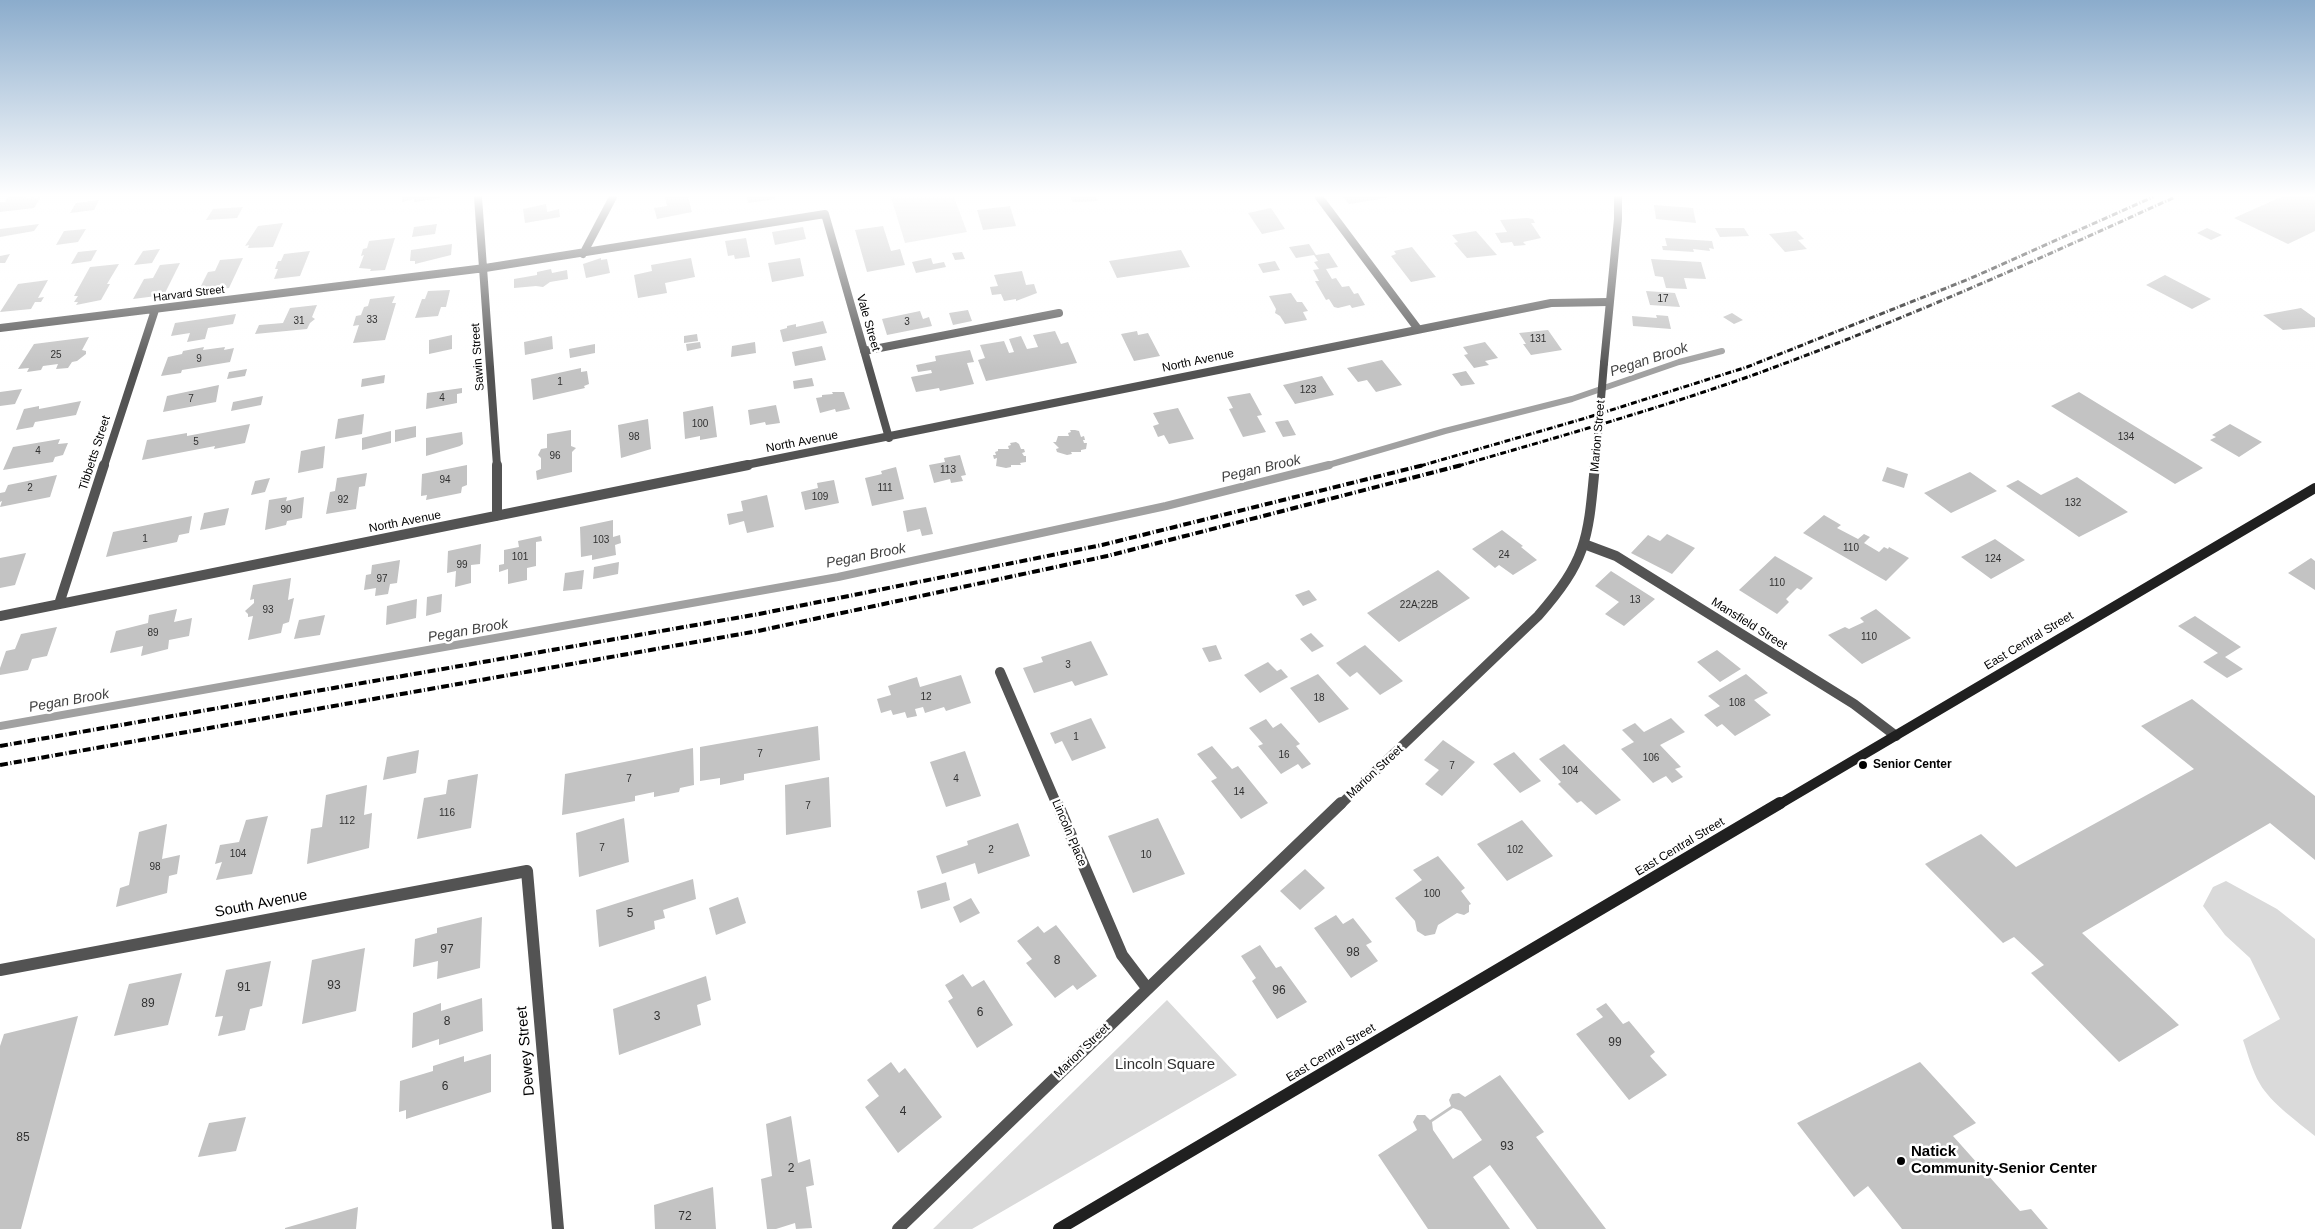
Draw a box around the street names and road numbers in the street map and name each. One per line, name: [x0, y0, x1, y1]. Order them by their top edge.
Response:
street label: Harvard Street: [153, 283, 225, 305]
street label: Vale Street: [853, 293, 883, 353]
street label: Sawin Street: [468, 323, 488, 391]
street label: North Avenue: [1161, 346, 1235, 376]
street label: Marion Street: [1588, 399, 1608, 473]
street label: Tibbetts Street: [76, 414, 114, 492]
street label: North Avenue: [765, 428, 839, 456]
street label: North Avenue: [368, 508, 442, 536]
street label: Mansfield Street: [1708, 595, 1790, 653]
street label: East Central Street: [1982, 609, 2076, 673]
street label: Marion Street: [1344, 742, 1406, 802]
street label: Lincoln Place: [1048, 797, 1090, 869]
street label: East Central Street: [1633, 815, 1727, 879]
street label: South Avenue: [213, 886, 309, 922]
street label: Dewey Street: [513, 1005, 539, 1097]
street label: Marion Street: [1051, 1021, 1113, 1081]
street label: East Central Street: [1284, 1021, 1378, 1085]

